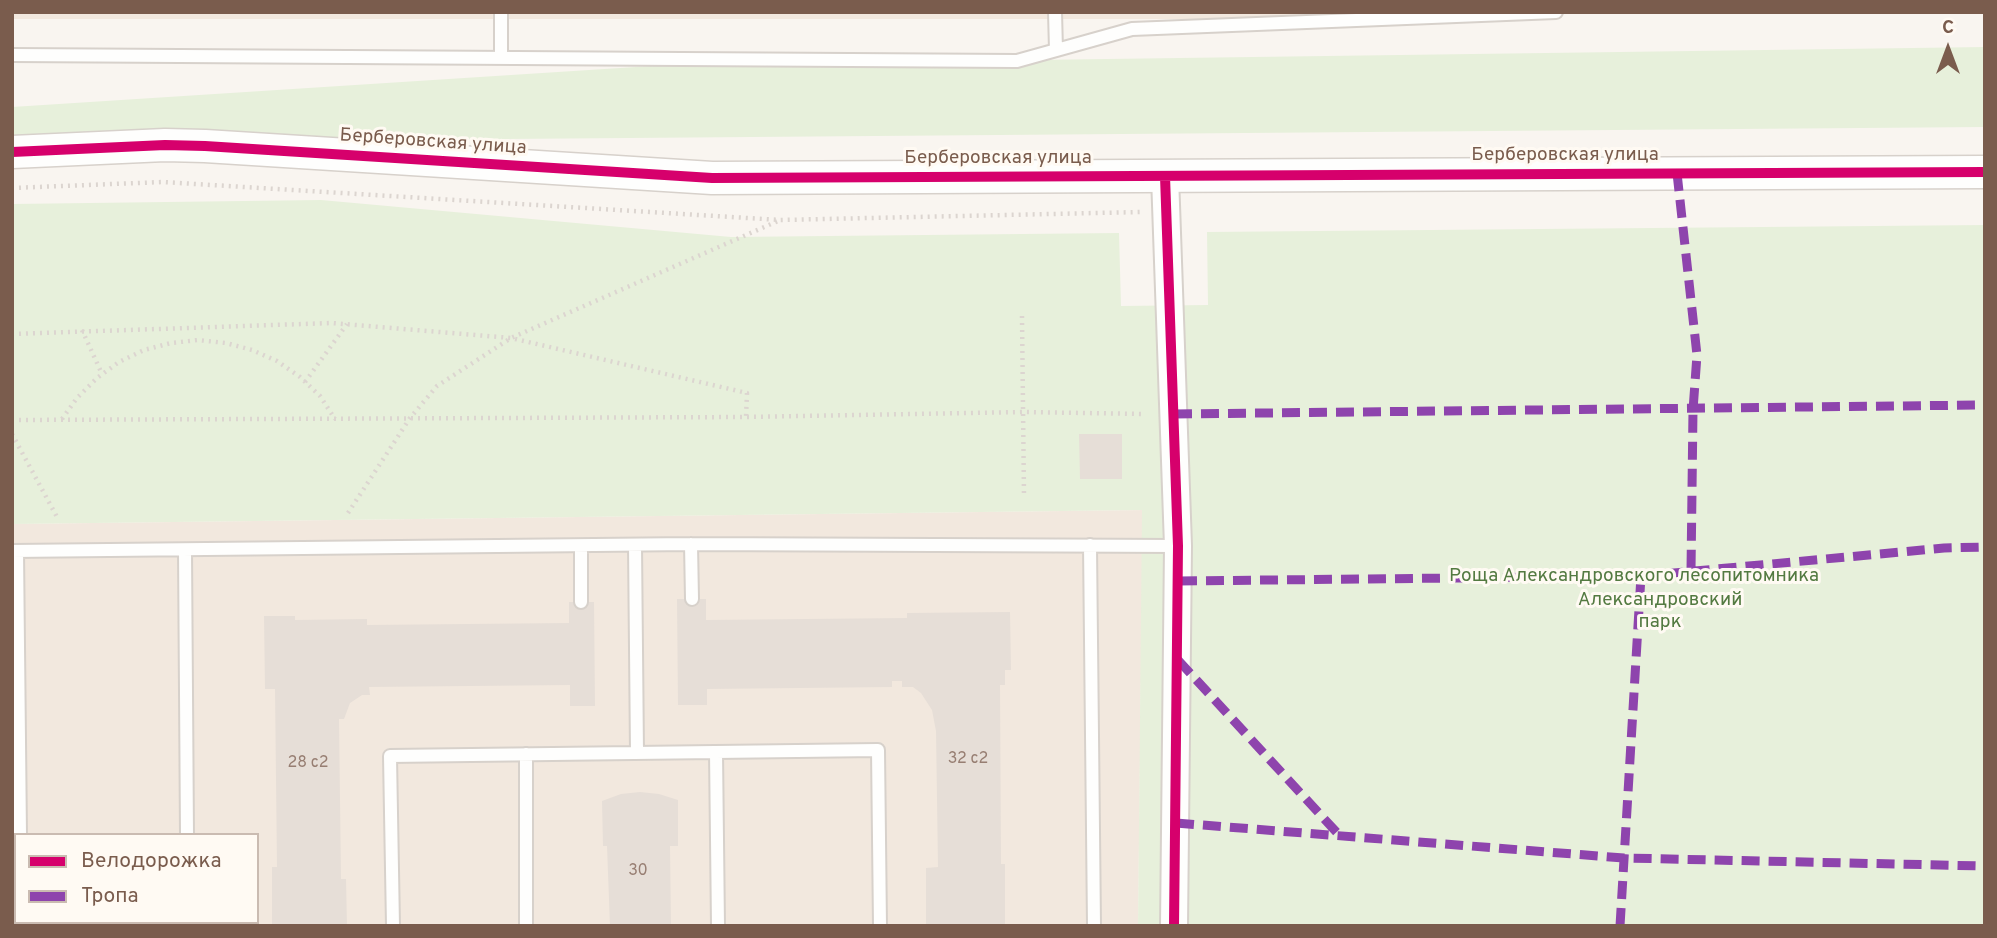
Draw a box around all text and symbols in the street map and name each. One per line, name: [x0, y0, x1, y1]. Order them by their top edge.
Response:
north arrow: [1913, 14, 1983, 84]
text: С: [1942, 16, 1954, 40]
street label: Берберовская улица: [339, 125, 527, 161]
street label: Берберовская улица: [1471, 145, 1659, 167]
street label: Берберовская улица: [904, 148, 1092, 170]
park label: Роща Александровского лесопитомника: [1449, 566, 1819, 588]
park label: Александровский парк: [1578, 590, 1742, 634]
house number: 32 с2: [948, 750, 988, 770]
house number: 28 с2: [287, 754, 329, 774]
legend: [14, 833, 259, 924]
text: Велодорожка: [81, 848, 221, 875]
house number: 30: [628, 862, 648, 882]
text: Тропа: [81, 883, 139, 910]

